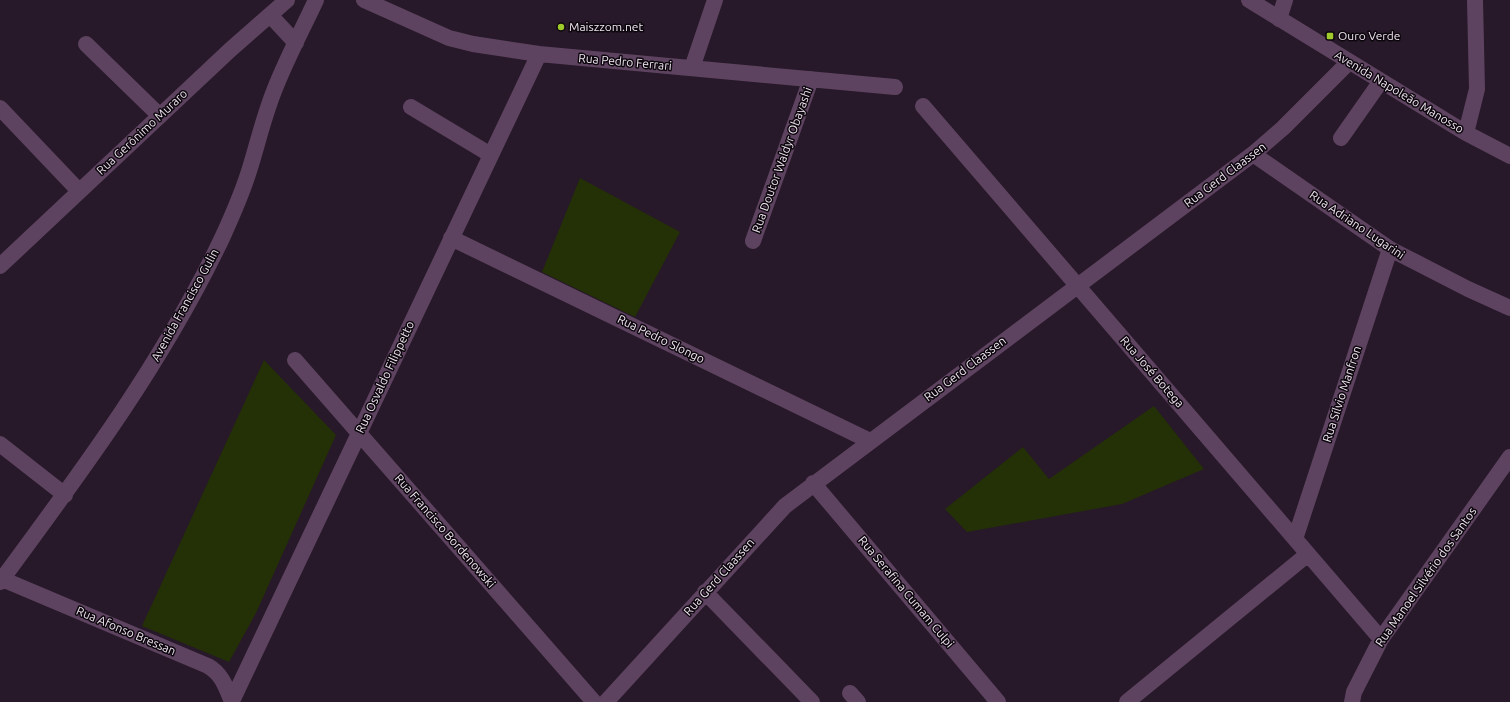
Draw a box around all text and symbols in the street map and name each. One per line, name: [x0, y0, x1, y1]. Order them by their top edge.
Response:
place label: Maiszzom.net: [569, 20, 643, 33]
marker: Maiszzom.net: [556, 22, 566, 32]
place label: Ouro Verde: [1338, 29, 1400, 42]
marker: Ouro Verde: [1325, 31, 1335, 41]
street label: Avenida Napoleão Manosso: [1332, 48, 1466, 135]
street label: Rua Pedro Ferrari: [578, 51, 672, 72]
street label: Rua Doutor Waldyr Obayashi: [749, 85, 814, 235]
street label: Rua Gerônimo Muraro: [94, 86, 190, 177]
street label: Rua Gerd Claassen: [1181, 140, 1268, 210]
street label: Rua Adriano Lugarini: [1307, 188, 1407, 261]
street label: Avenida Francisco Gulin: [148, 246, 221, 363]
street label: Rua Pedro Slongo: [616, 312, 707, 365]
street label: Rua Osvaldo Filippetto: [353, 319, 416, 435]
street label: Rua Gerd Claassen: [921, 334, 1008, 404]
street label: Rua José Botega: [1118, 334, 1187, 410]
street label: Rua Sílvio Manfron: [1320, 344, 1363, 444]
street label: Rua Francisco Bordenowski: [393, 471, 498, 590]
street label: Rua Manoel Silvério dos Santos: [1373, 505, 1479, 649]
street label: Rua Serafina Cumam Culpi: [856, 533, 957, 650]
street label: Rua Gerd Claassen: [681, 536, 757, 618]
street label: Rua Afonso Bressan: [75, 604, 178, 657]

